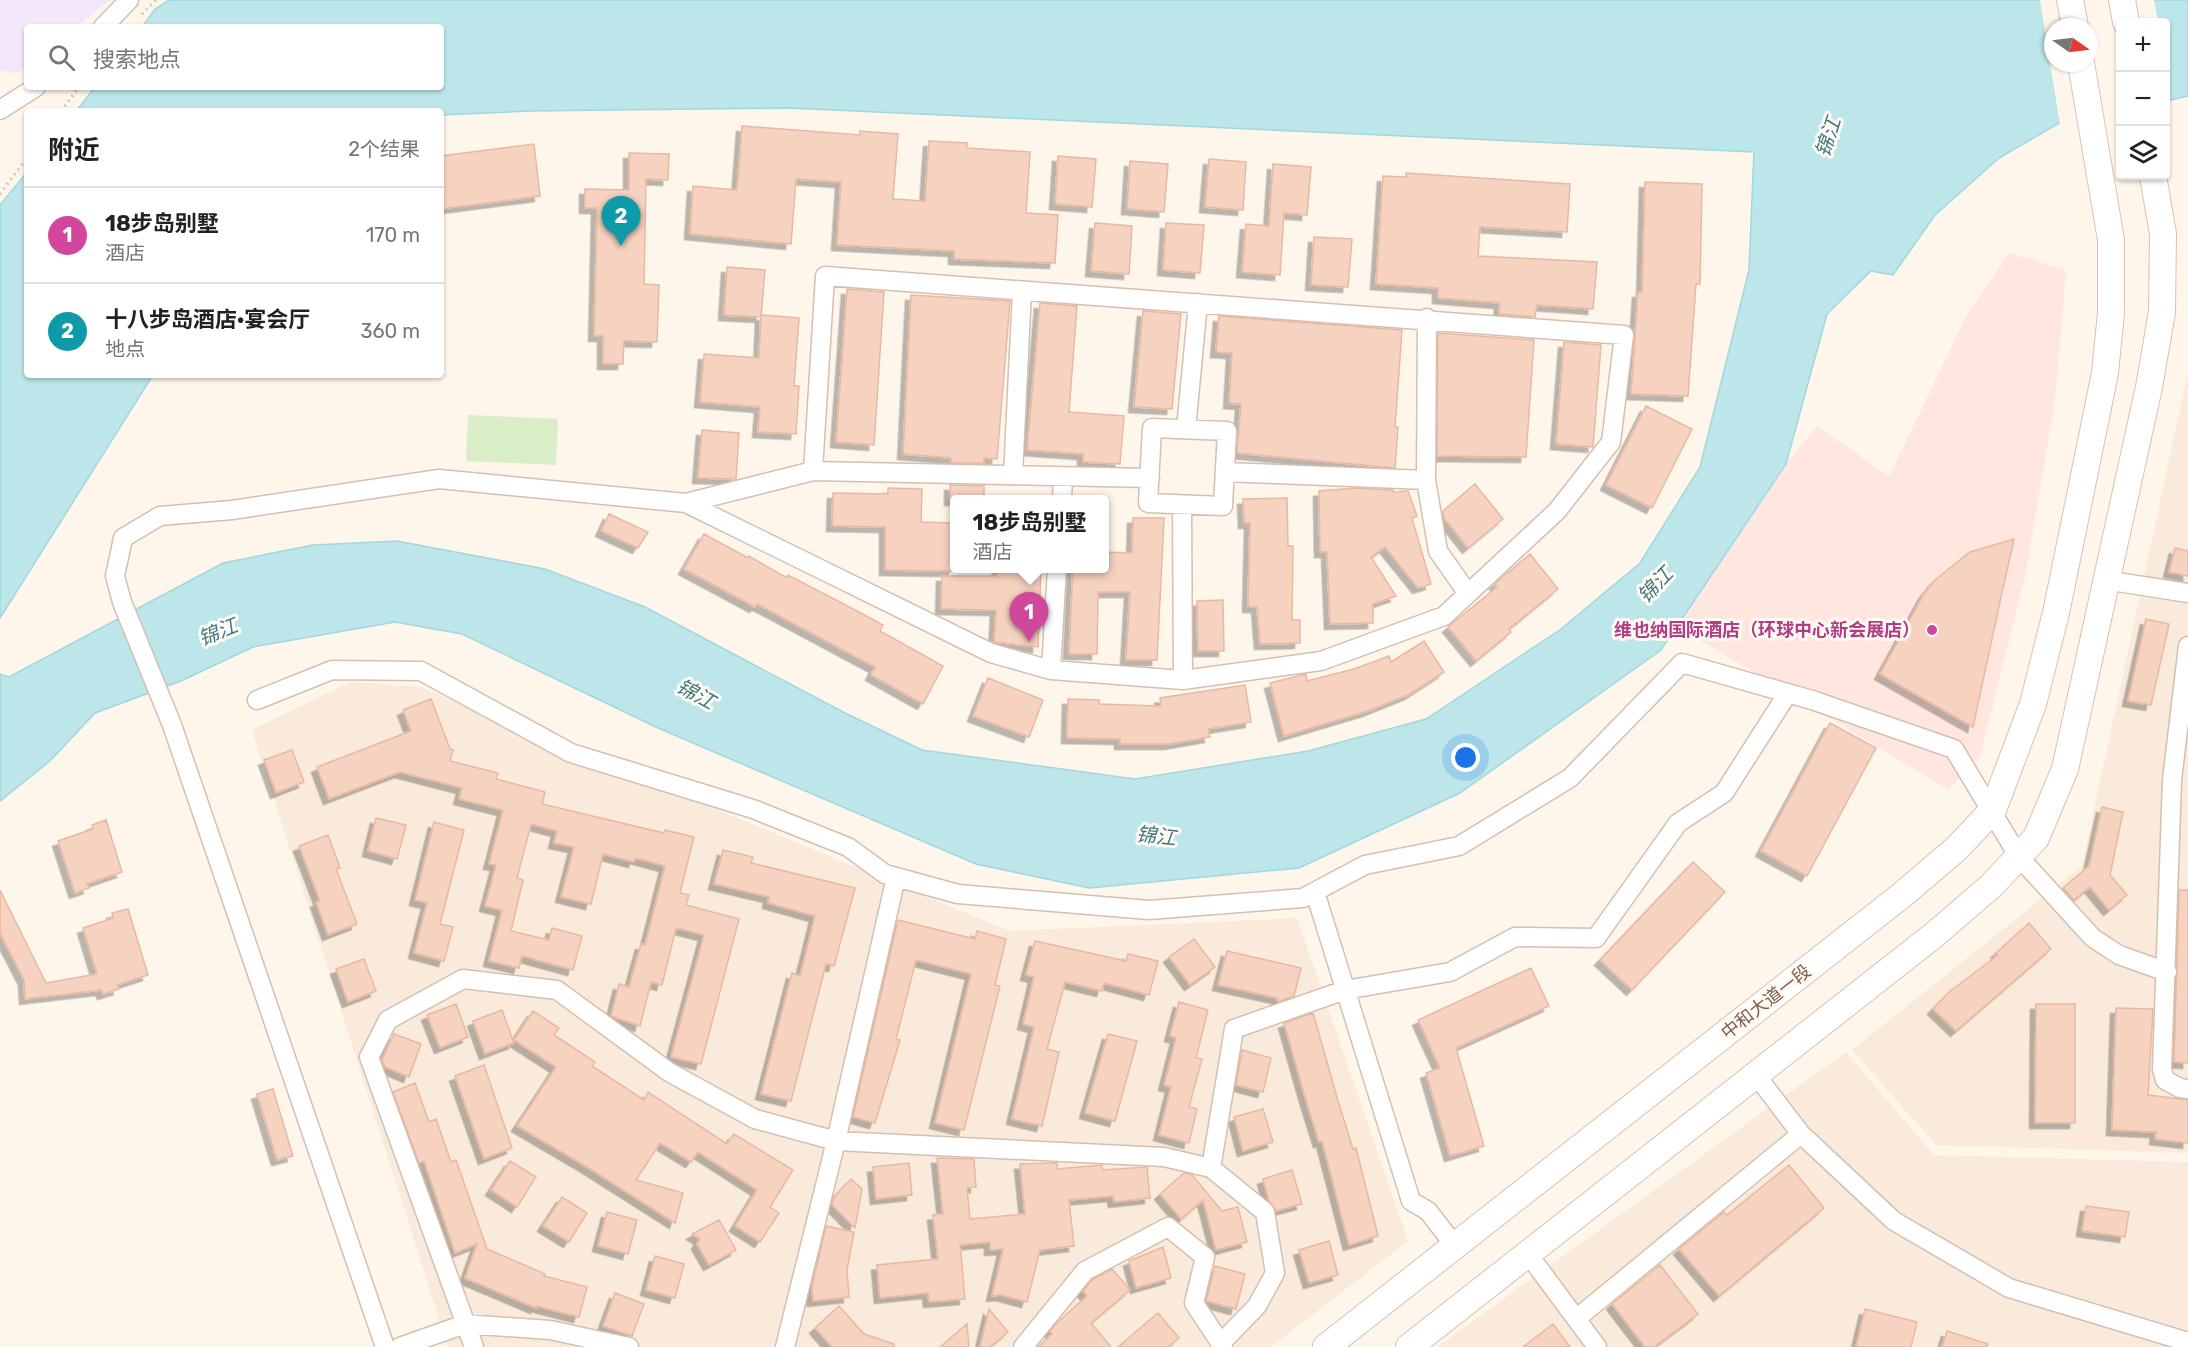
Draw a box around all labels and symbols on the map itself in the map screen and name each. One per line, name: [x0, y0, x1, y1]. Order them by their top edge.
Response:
north arrow: [2044, 18, 2098, 72]
water label: 锦江: [1810, 112, 1846, 160]
pin: 2: [602, 196, 640, 246]
water label: 锦江: [1632, 561, 1679, 608]
pin: 1: [1010, 592, 1048, 642]
water label: 锦江: [195, 613, 243, 651]
place label: 维也纳国际酒店（环球中心新会展店）: [1614, 619, 1920, 641]
marker: 维也纳国际酒店（环球中心新会展店）: [1925, 623, 1939, 637]
water label: 锦江: [673, 674, 721, 715]
your location: [1451, 743, 1480, 772]
water label: 锦江: [1135, 822, 1179, 850]
street label: 中和大道一段: [1717, 960, 1815, 1044]

